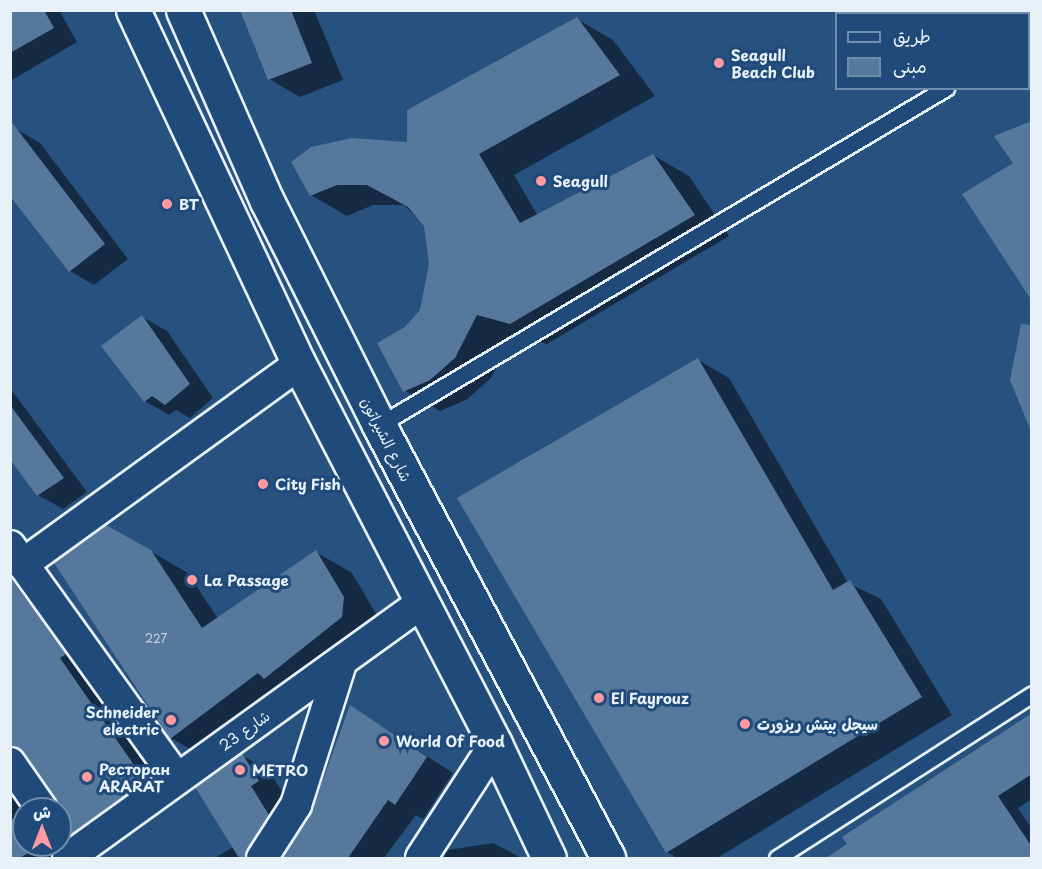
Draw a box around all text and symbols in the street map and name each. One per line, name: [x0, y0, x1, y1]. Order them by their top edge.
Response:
legend: [835, 12, 1030, 90]
text: طريق: [893, 22, 931, 49]
place label: Seagull Beach Club: [731, 45, 816, 80]
text: مبنى: [893, 52, 927, 79]
marker: Seagull Beach Club: [712, 56, 726, 70]
place label: Seagull: [553, 172, 608, 190]
marker: Seagull: [534, 174, 548, 188]
place label: BT: [179, 195, 199, 213]
marker: BT: [160, 197, 174, 211]
street label: شارع الشيراتون: [358, 394, 416, 484]
place label: City Fish: [275, 475, 341, 493]
marker: City Fish: [256, 477, 270, 491]
place label: La Passage: [204, 571, 289, 589]
marker: La Passage: [185, 573, 199, 587]
house number: 227: [145, 632, 167, 646]
place label: El Fayrouz: [611, 689, 690, 707]
marker: El Fayrouz: [592, 691, 606, 705]
place label: Schneider electric: [86, 702, 159, 737]
street label: شارع 23: [215, 706, 273, 754]
marker: Schneider electric: [164, 713, 178, 727]
place label: سيجل بيتش ريزورت: [757, 715, 878, 733]
marker: سيجل بيتش ريزورت: [738, 717, 752, 731]
place label: World Of Food: [396, 732, 507, 750]
marker: World Of Food: [377, 734, 391, 748]
place label: Ресторан ARARAT: [99, 759, 170, 794]
place label: METRO: [252, 761, 308, 779]
marker: METRO: [233, 763, 247, 777]
marker: Ресторан ARARAT: [80, 770, 94, 784]
north arrow: [12, 797, 72, 857]
text: ش: [33, 799, 51, 823]

